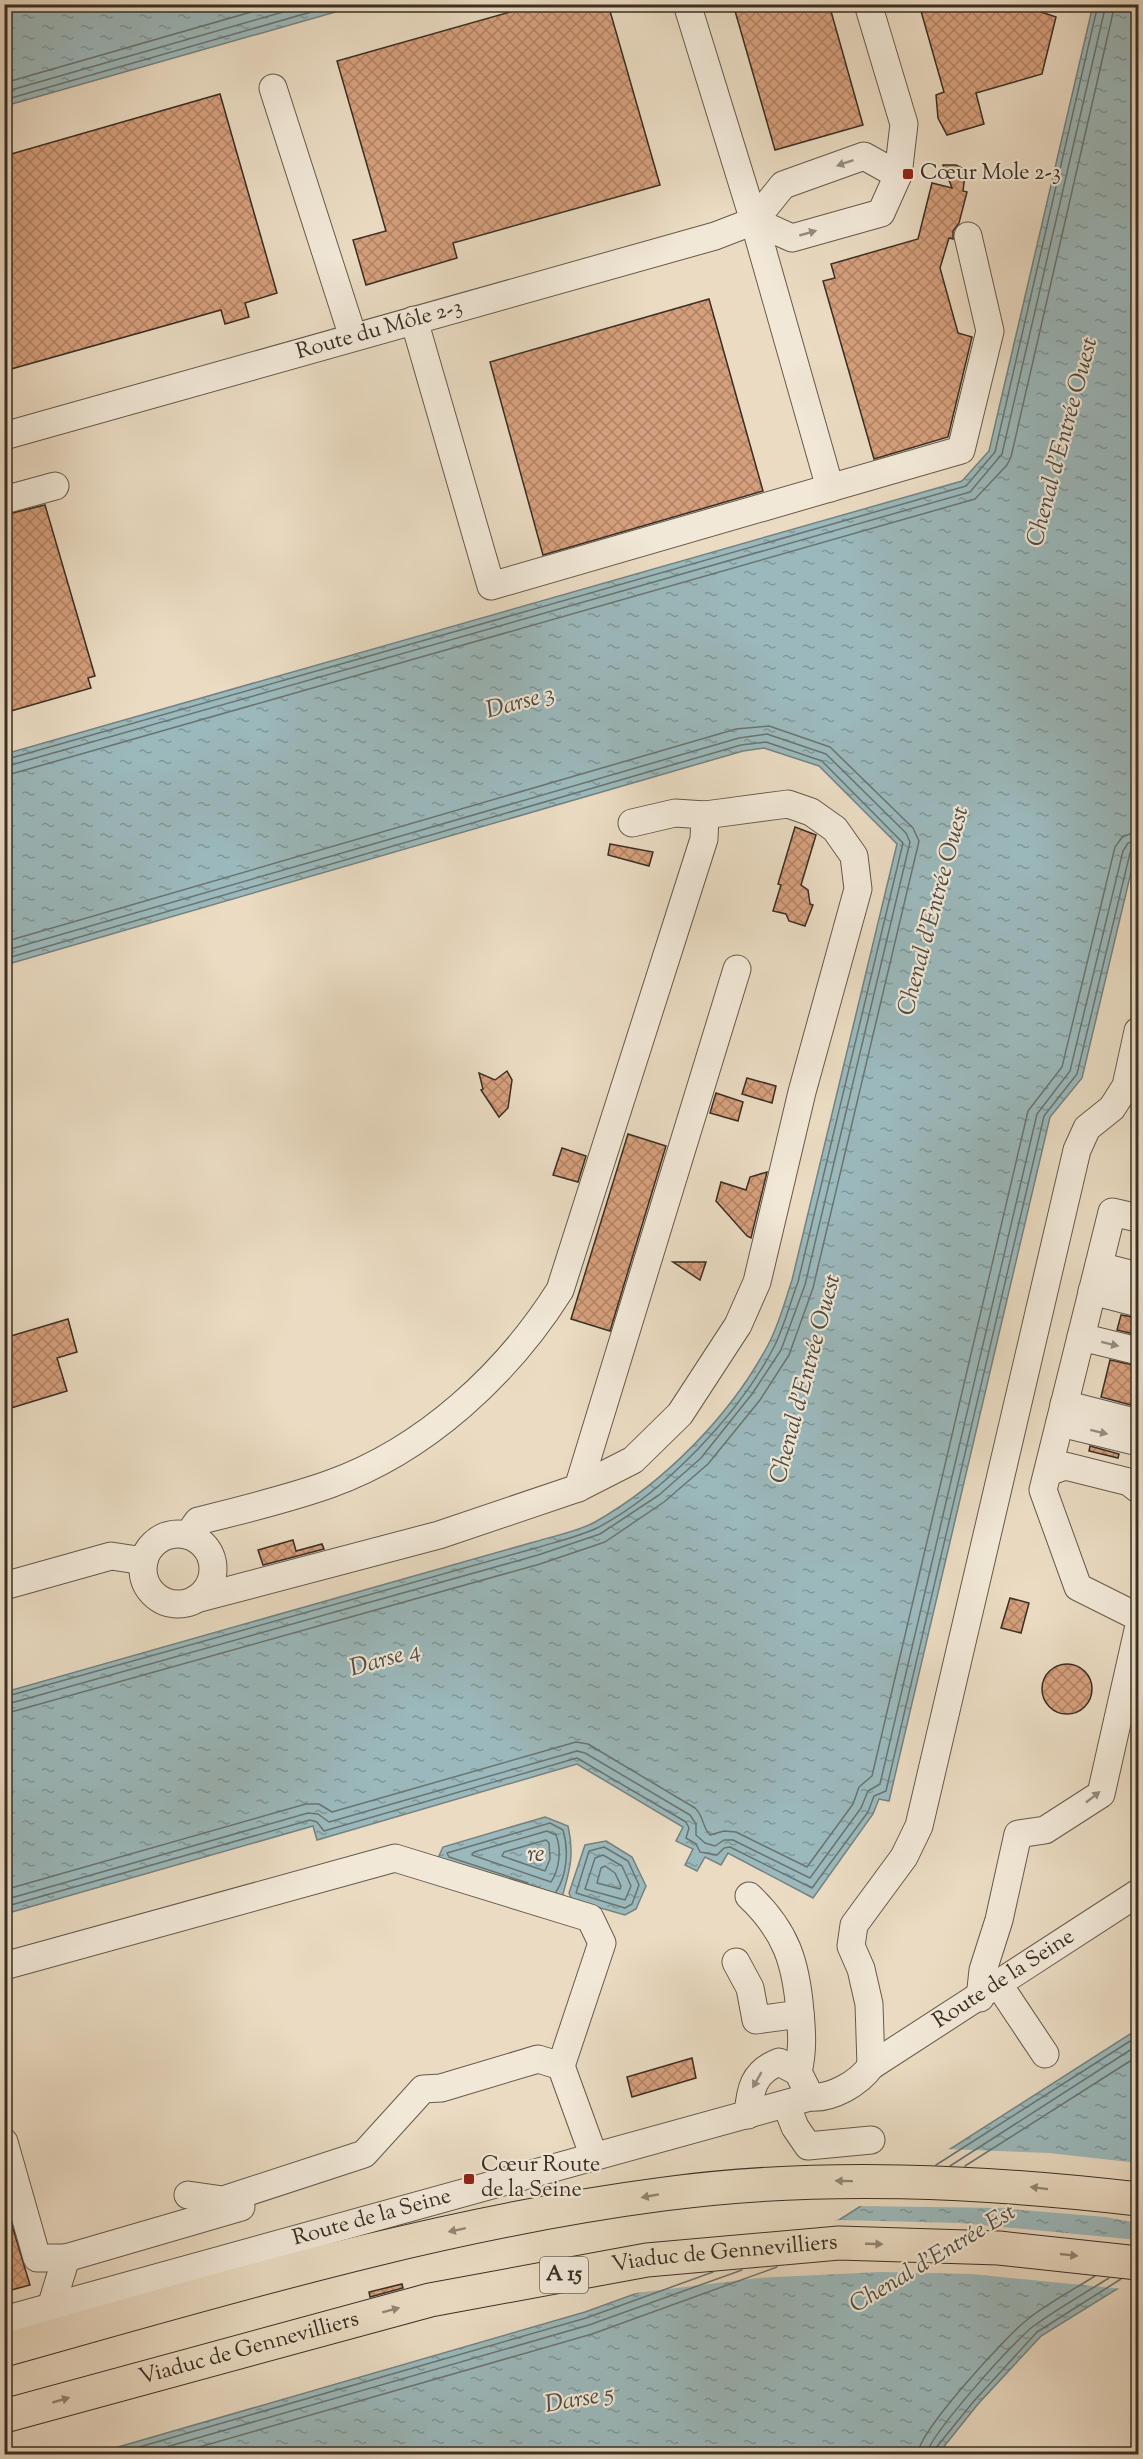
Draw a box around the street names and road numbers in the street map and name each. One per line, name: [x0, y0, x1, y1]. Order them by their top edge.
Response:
street label: Route du Môle 2-3: [293, 292, 466, 369]
street label: Route de la Seine: [927, 1922, 1081, 2038]
street label: Route de la Seine: [289, 2181, 455, 2255]
street label: Viaduc de Gennevilliers: [609, 2227, 839, 2282]
road number: A 15: [540, 2257, 588, 2293]
street label: Viaduc de Gennevilliers: [136, 2304, 363, 2394]

